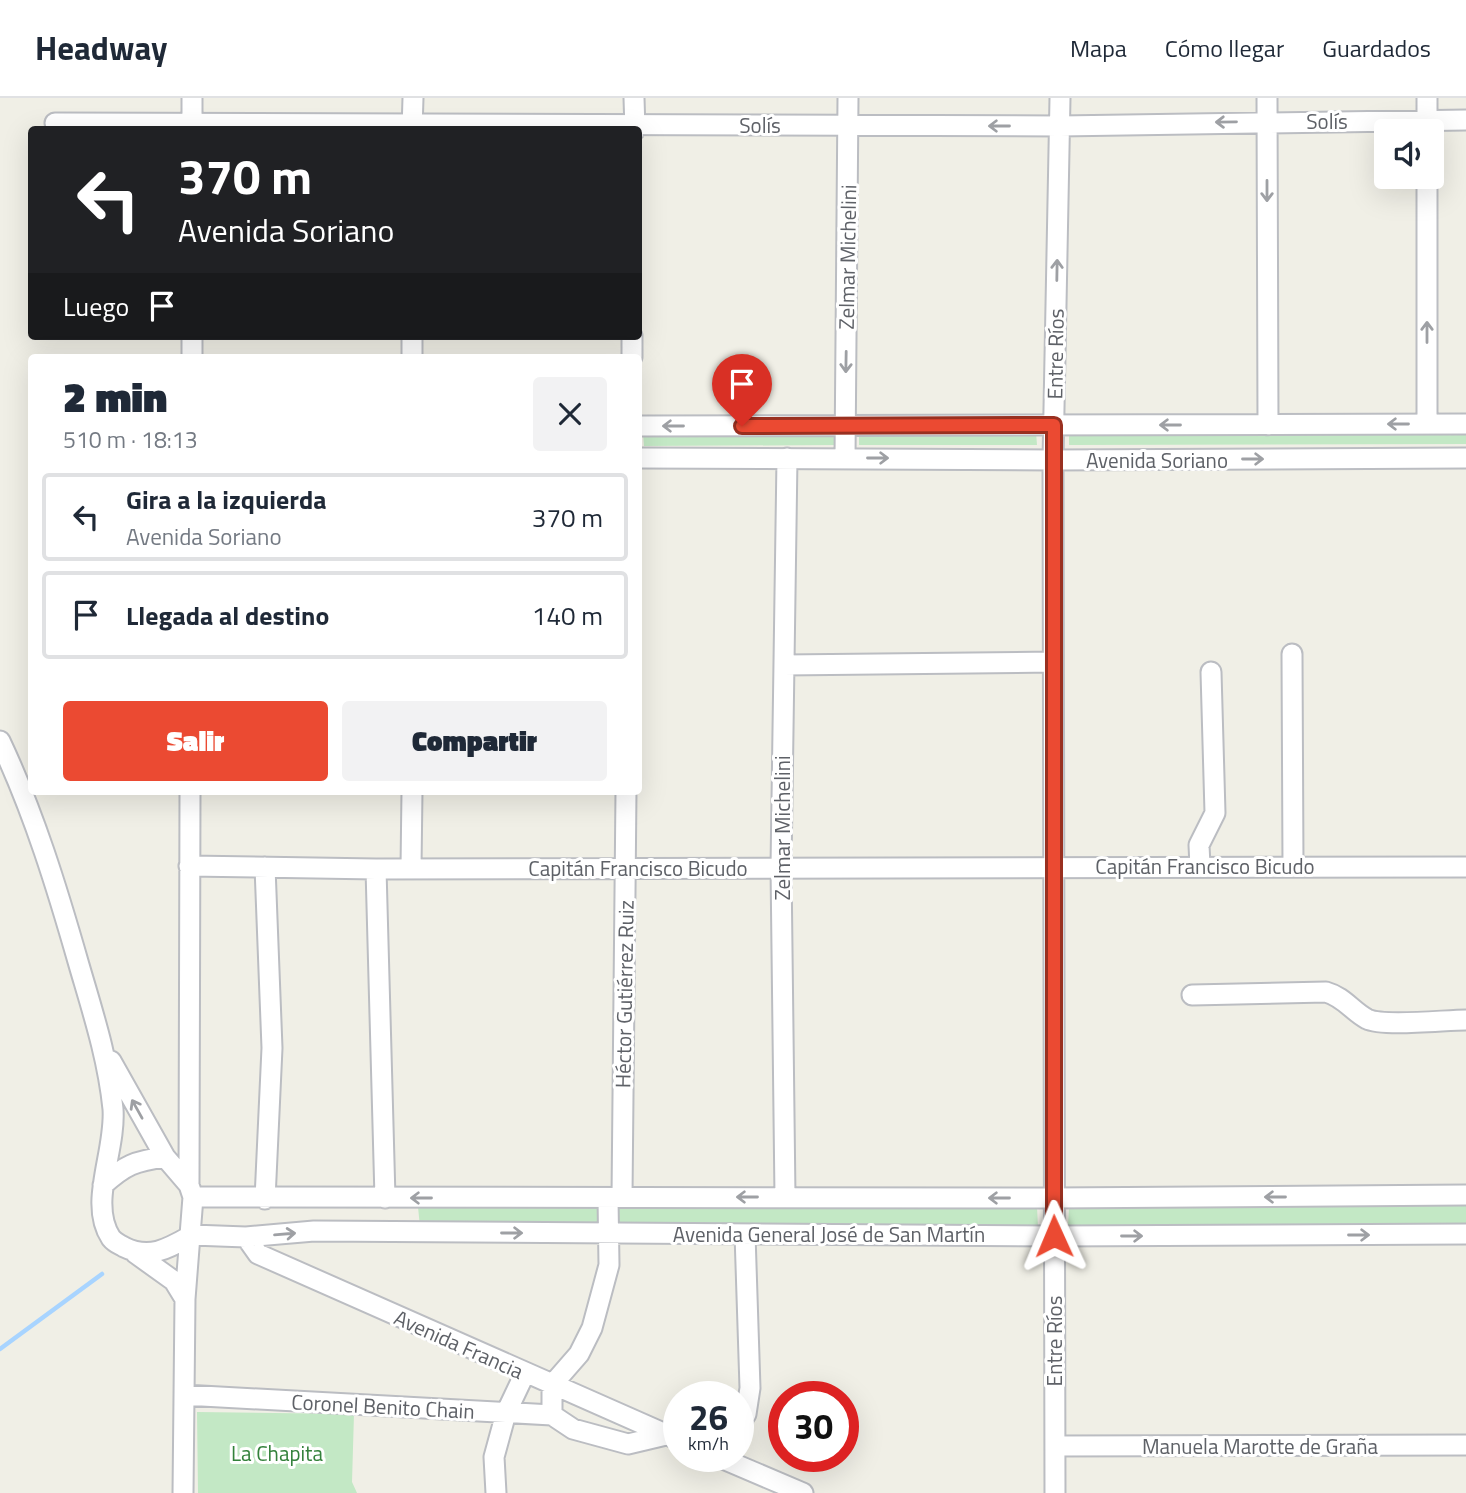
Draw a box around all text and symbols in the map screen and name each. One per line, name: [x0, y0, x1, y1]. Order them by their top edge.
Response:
text: Headway: [35, 23, 168, 73]
text: Mapa: [1070, 30, 1127, 66]
text: Cómo llegar: [1165, 30, 1284, 66]
text: Guardados: [1322, 30, 1431, 66]
street label: Solís: [1306, 105, 1348, 137]
street label: Solís: [739, 109, 781, 141]
one-way arrow: [1215, 115, 1238, 129]
one-way arrow: [988, 119, 1011, 133]
map controls: [1374, 119, 1444, 189]
button: sound: [1374, 119, 1444, 189]
text: 370 m: [178, 138, 312, 213]
icon: left: [63, 154, 154, 245]
one-way arrow: [1260, 179, 1274, 202]
street label: Zelmar Michelini: [830, 184, 864, 330]
text: Avenida Soriano: [178, 206, 394, 254]
one-way arrow: [1050, 258, 1064, 281]
text: Luego: [63, 287, 129, 326]
icon: arrive: [143, 287, 181, 325]
street label: Entre Ríos: [1038, 308, 1072, 400]
one-way arrow: [1420, 320, 1434, 343]
one-way arrow: [839, 350, 853, 373]
pin: [712, 354, 772, 426]
text: 2 min: [63, 364, 167, 428]
icon: arrive: [723, 365, 761, 403]
button: close: [533, 377, 607, 451]
one-way arrow: [1159, 418, 1182, 432]
one-way arrow: [1387, 418, 1410, 431]
one-way arrow: [662, 419, 685, 433]
text: 510 m · 18:13: [63, 422, 198, 457]
street label: Avenida Soriano: [1086, 444, 1228, 476]
one-way arrow: [867, 451, 890, 465]
one-way arrow: [1241, 452, 1264, 466]
text: Gira a la izquierda: [126, 480, 327, 519]
icon: left: [67, 498, 105, 536]
text: 370 m: [532, 498, 603, 537]
text: Avenida Soriano: [126, 519, 282, 554]
icon: arrive: [67, 596, 105, 634]
text: Llegada al destino: [126, 596, 329, 635]
text: 140 m: [532, 596, 603, 635]
button: Salir: [63, 701, 328, 781]
button: Compartir: [342, 701, 607, 781]
street label: Zelmar Michelini: [766, 755, 798, 901]
street label: Capitán Francisco Bicudo: [1095, 850, 1315, 882]
street label: Capitán Francisco Bicudo: [528, 852, 748, 884]
street label: Héctor Gutiérrez Ruiz: [606, 900, 642, 1088]
one-way arrow: [130, 1099, 144, 1119]
one-way arrow: [736, 1190, 759, 1204]
one-way arrow: [1264, 1190, 1287, 1204]
one-way arrow: [410, 1191, 433, 1205]
one-way arrow: [988, 1191, 1011, 1205]
position arrow: [1017, 1199, 1091, 1273]
street label: Avenida General José de San Martín: [673, 1218, 985, 1250]
one-way arrow: [501, 1226, 524, 1240]
one-way arrow: [273, 1227, 296, 1240]
one-way arrow: [1348, 1228, 1371, 1242]
one-way arrow: [1120, 1229, 1143, 1243]
street label: Entre Ríos: [1038, 1296, 1070, 1386]
street label: Avenida Francia: [389, 1301, 529, 1387]
speed limit sign: 30: [768, 1381, 859, 1472]
street label: Coronel Benito Chain: [291, 1385, 475, 1427]
text: 26: [689, 1390, 728, 1444]
text: km/h: [688, 1430, 729, 1457]
street label: Manuela Marotte de Graña: [1142, 1430, 1379, 1462]
park label: La Chapita: [231, 1437, 323, 1469]

